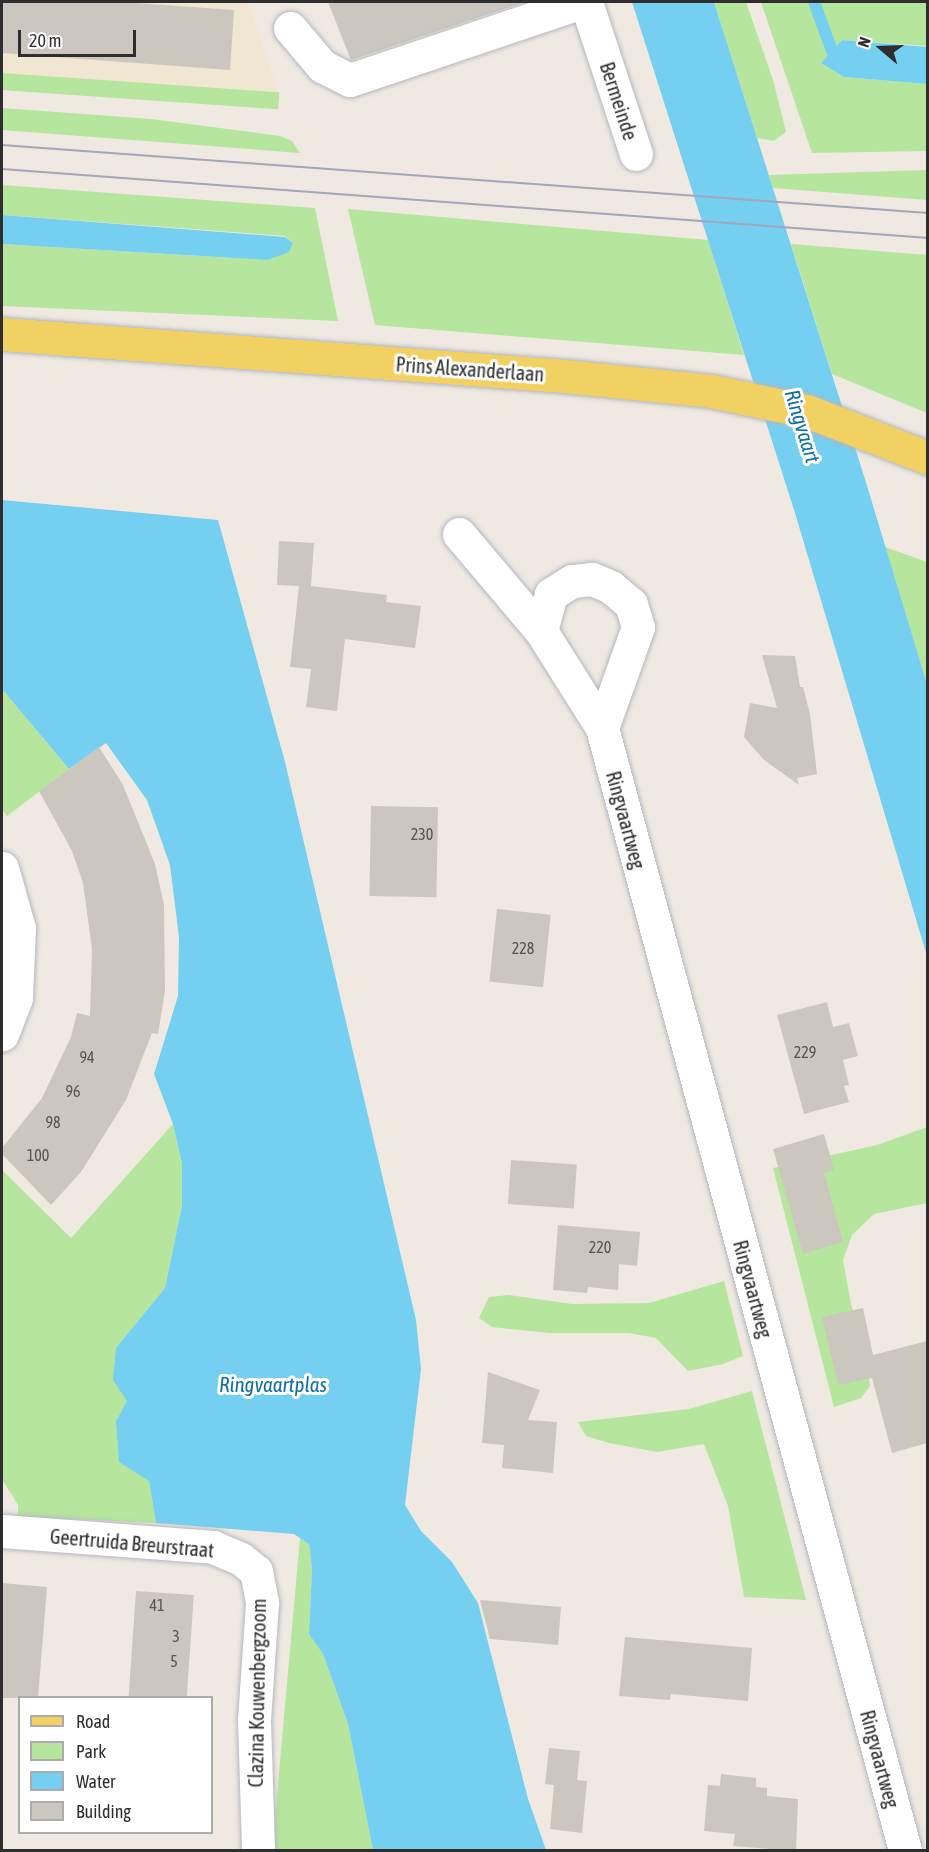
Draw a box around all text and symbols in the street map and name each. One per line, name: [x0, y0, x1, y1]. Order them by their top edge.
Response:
scale bar: [21, 18, 140, 56]
north arrow: [851, 18, 911, 78]
text: 20 m: [29, 30, 61, 51]
text: N: [854, 35, 874, 50]
street label: Bermeinde: [595, 59, 643, 143]
street label: Prins Alexanderlaan: [395, 352, 545, 386]
water label: Ringvaart: [780, 386, 826, 466]
street label: Ringvaartweg: [601, 768, 651, 872]
house number: 230: [411, 824, 433, 844]
house number: 228: [512, 938, 534, 958]
house number: 229: [794, 1042, 816, 1062]
house number: 94: [79, 1047, 95, 1067]
house number: 96: [65, 1081, 81, 1101]
house number: 98: [45, 1112, 61, 1132]
house number: 100: [27, 1145, 49, 1165]
house number: 220: [589, 1237, 611, 1257]
street label: Ringvaartweg: [728, 1237, 778, 1341]
water label: Ringvaartplas: [219, 1371, 327, 1397]
street label: Geertruida Breurstraat: [49, 1524, 215, 1562]
house number: 41: [149, 1595, 165, 1615]
street label: Clazina Kouwenbergzoom: [243, 1598, 271, 1788]
house number: 3: [172, 1626, 180, 1646]
house number: 5: [170, 1651, 178, 1671]
legend: [18, 1696, 213, 1834]
street label: Ringvaartweg: [855, 1707, 905, 1811]
text: Road: [76, 1711, 110, 1732]
text: Park: [76, 1741, 106, 1762]
text: Water: [76, 1771, 115, 1792]
text: Building: [76, 1801, 131, 1822]

